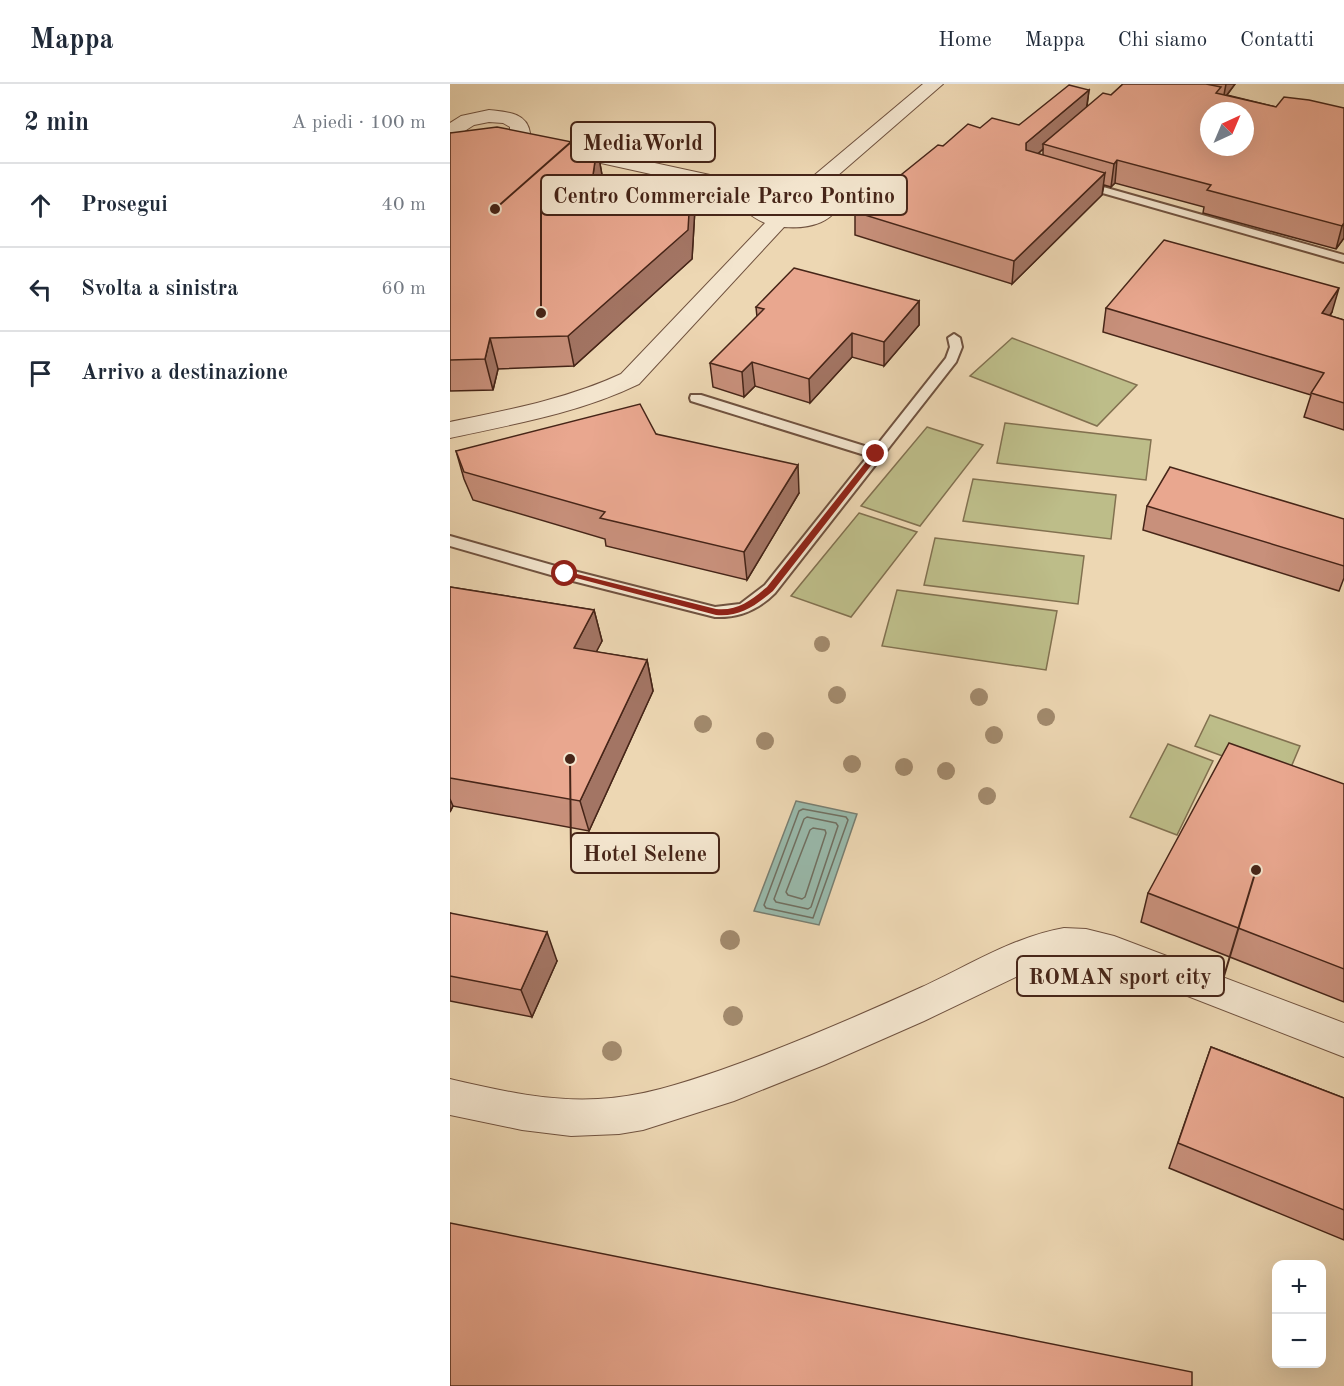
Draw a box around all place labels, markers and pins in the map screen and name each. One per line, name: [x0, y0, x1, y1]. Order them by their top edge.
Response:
callout: MediaWorld: [571, 122, 715, 162]
callout: Centro Commerciale Parco Pontino: [541, 175, 907, 215]
callout: Hotel Selene: [571, 833, 719, 873]
callout: ROMAN sport city: [1017, 956, 1224, 996]

